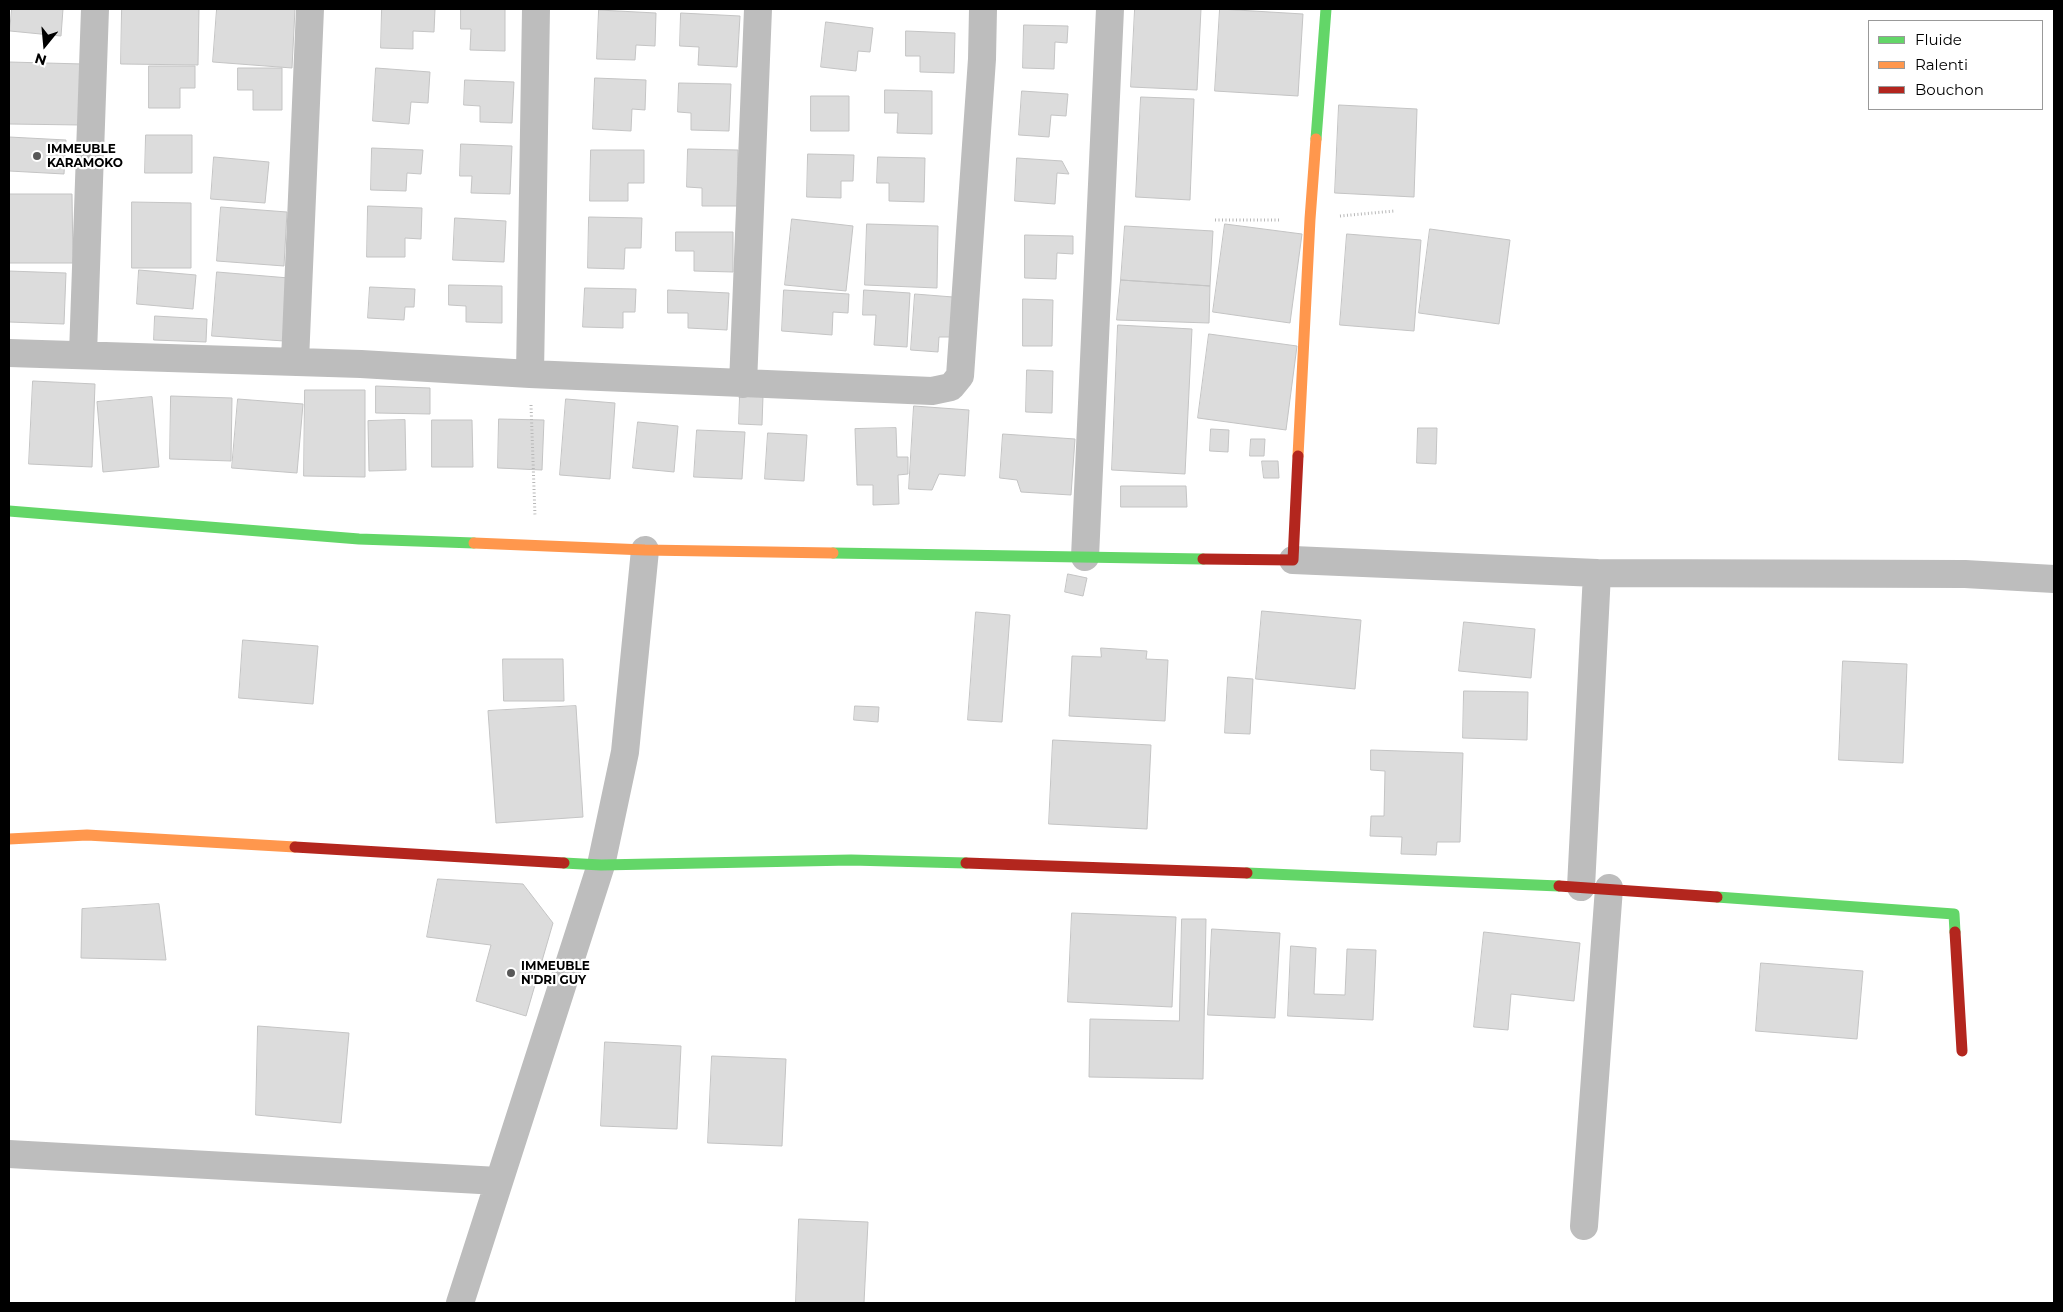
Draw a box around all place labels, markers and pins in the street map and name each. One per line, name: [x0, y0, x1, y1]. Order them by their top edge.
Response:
place label: IMMEUBLE KARAMOKO: [47, 142, 123, 170]
marker: IMMEUBLE KARAMOKO: [31, 150, 43, 162]
place label: IMMEUBLE N'DRI GUY: [521, 959, 590, 987]
marker: IMMEUBLE N'DRI GUY: [505, 967, 517, 979]

